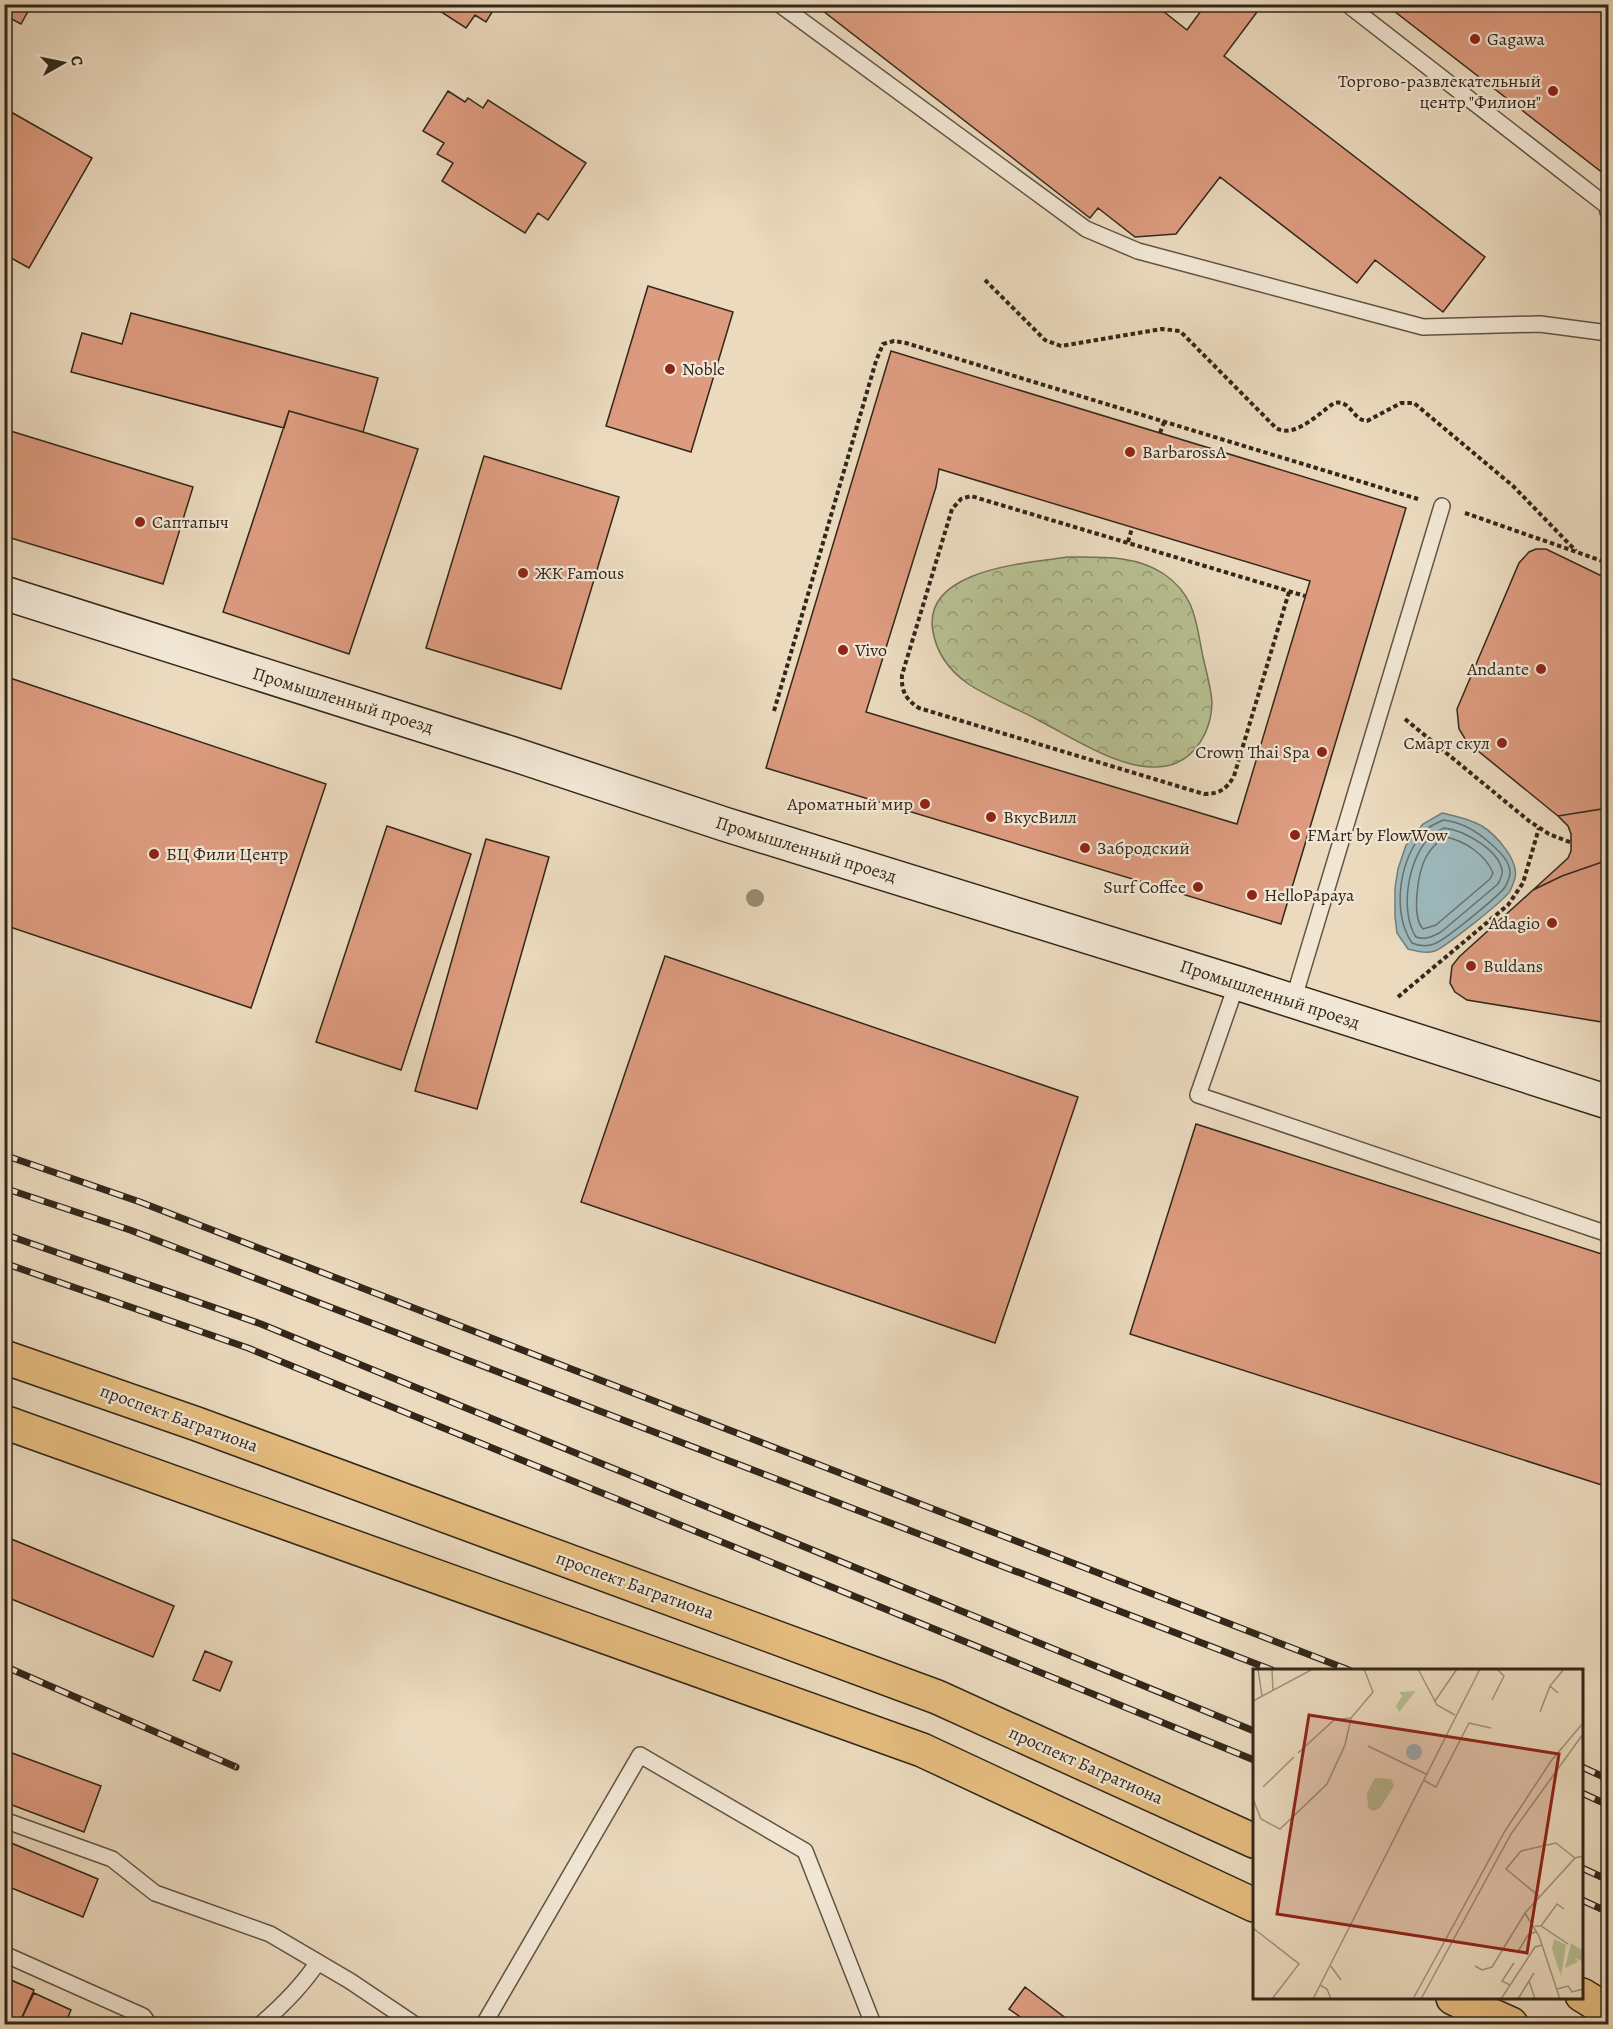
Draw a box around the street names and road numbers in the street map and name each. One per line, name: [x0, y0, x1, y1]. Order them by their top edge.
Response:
street label: Промышленный проезд: [250, 661, 437, 739]
street label: Промышленный проезд: [713, 810, 900, 888]
street label: Промышленный проезд: [1177, 954, 1363, 1035]
street label: проспект Багратиона: [97, 1378, 262, 1458]
street label: проспект Багратиона: [553, 1545, 718, 1625]
street label: проспект Багратиона: [1005, 1720, 1168, 1810]

